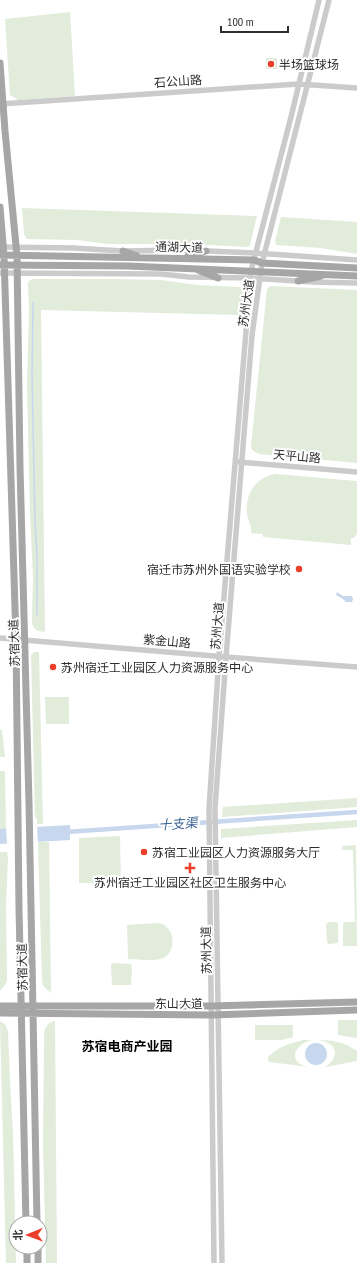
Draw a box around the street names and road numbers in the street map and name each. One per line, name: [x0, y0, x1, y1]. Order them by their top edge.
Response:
street label: 石公山路: [154, 72, 202, 90]
street label: 通湖大道: [155, 239, 203, 255]
street label: 苏州大道: [235, 278, 257, 328]
street label: 天平山路: [272, 446, 322, 466]
street label: 苏州大道: [207, 601, 227, 651]
street label: 苏宿大道: [6, 619, 22, 667]
street label: 紫金山路: [142, 631, 192, 651]
street label: 苏州大道: [198, 926, 214, 974]
street label: 苏宿大道: [14, 943, 30, 991]
street label: 东山大道: [155, 996, 203, 1011]

